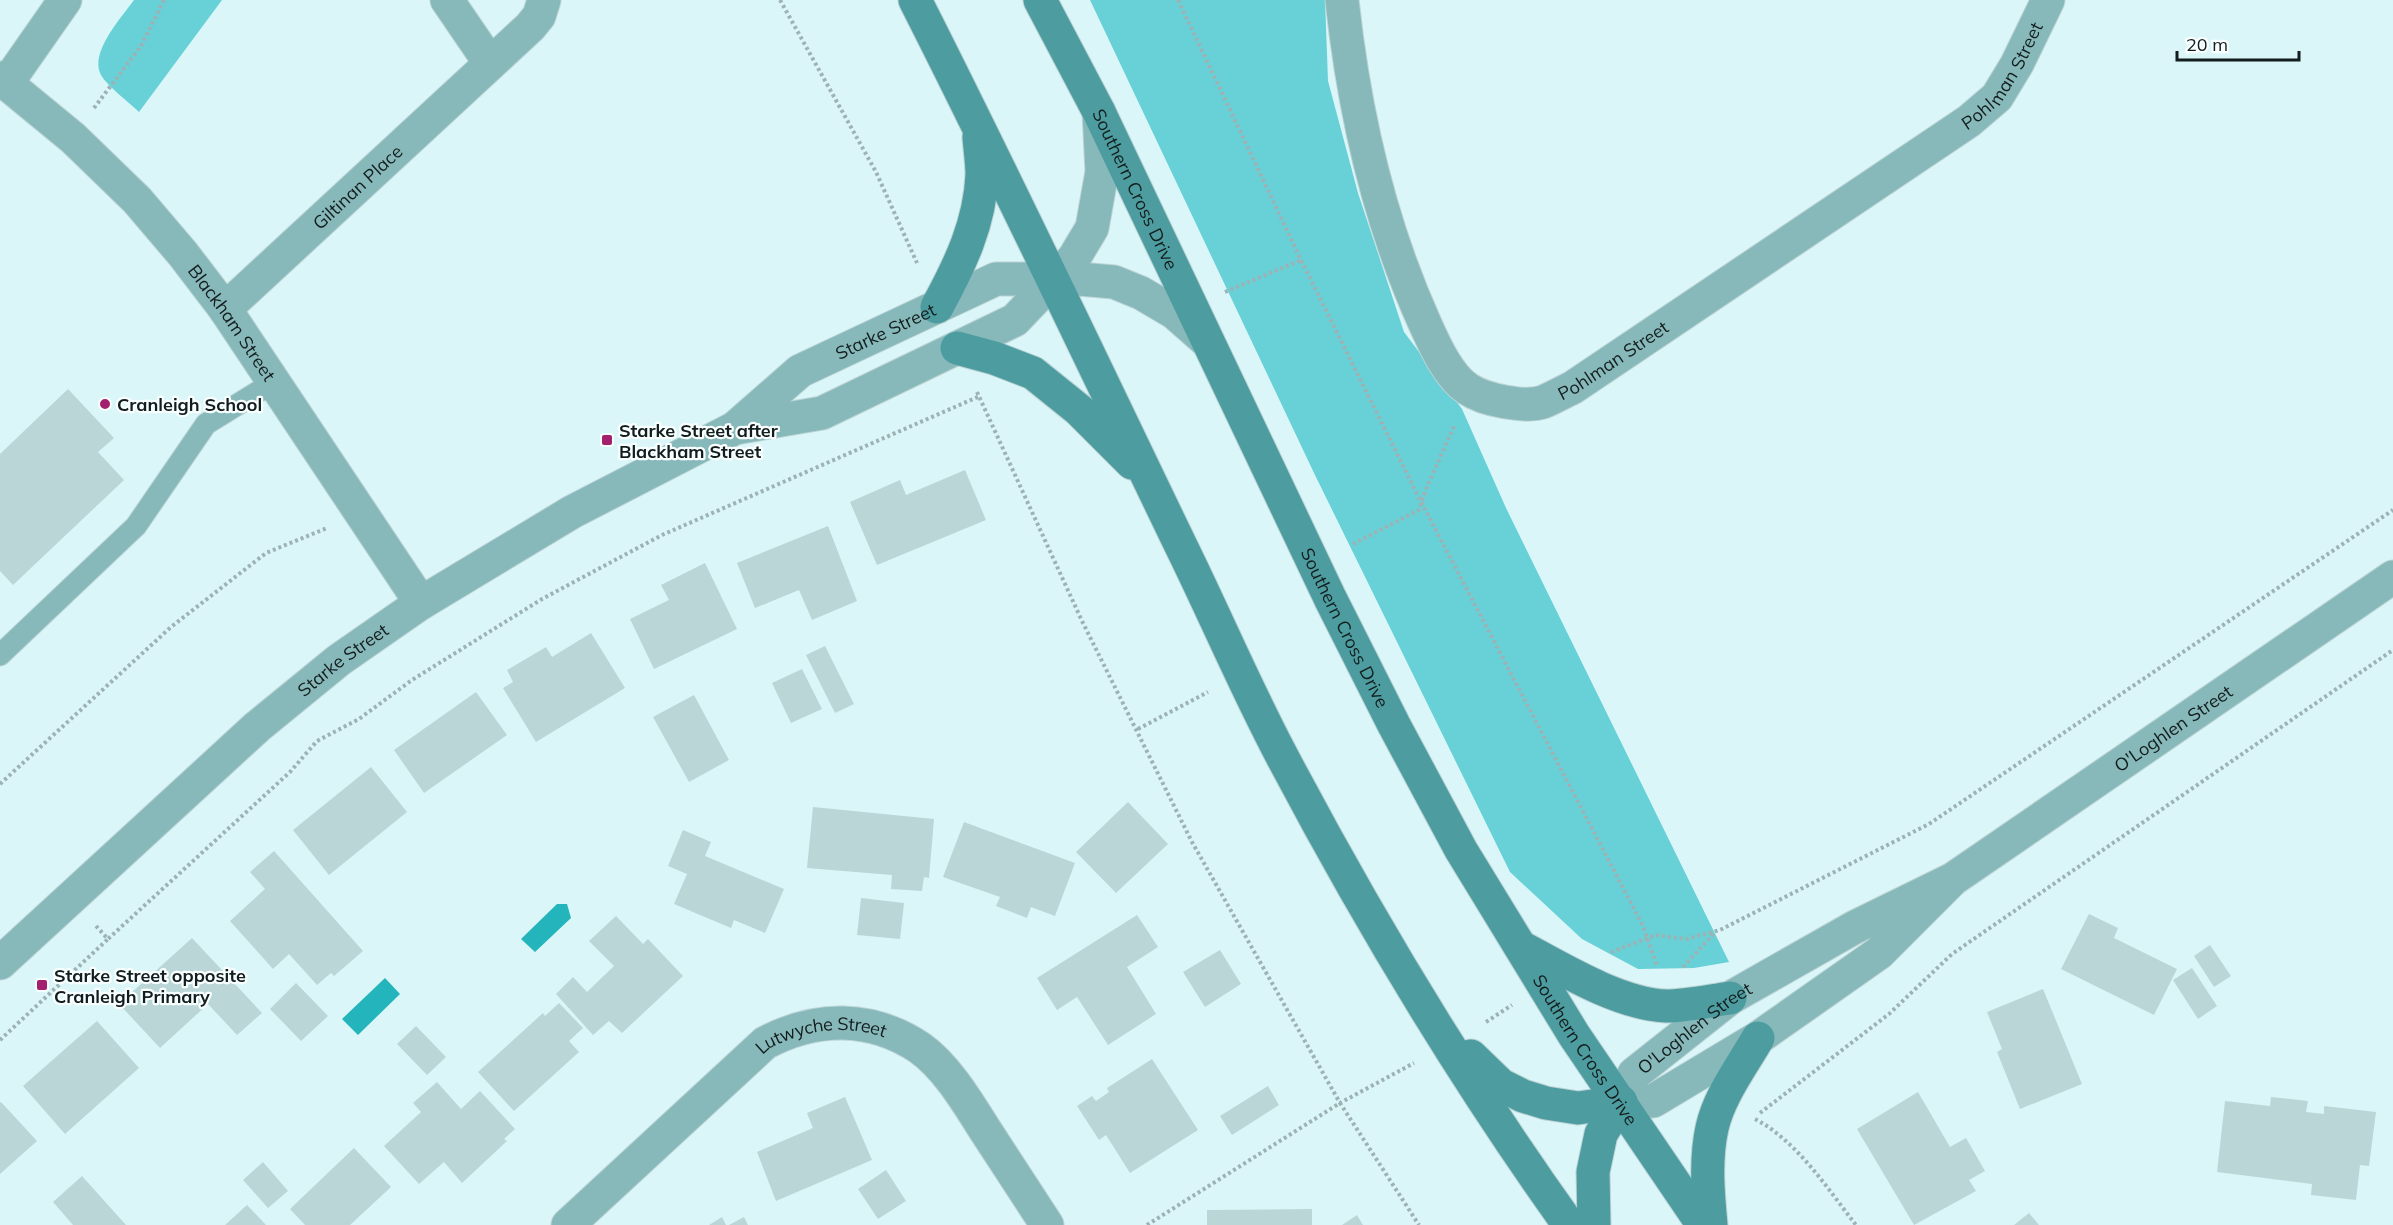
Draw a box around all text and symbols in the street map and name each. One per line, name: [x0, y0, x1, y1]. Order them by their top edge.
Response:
street label: Pohlman Street: [1957, 18, 2047, 135]
scale bar: [2177, 24, 2298, 62]
text: 20 m: [2186, 33, 2228, 56]
street label: Southern Cross Drive: [1088, 105, 1184, 273]
street label: Giltinan Place: [307, 140, 407, 234]
street label: Blackham Street: [183, 260, 281, 385]
street label: Starke Street: [831, 298, 939, 364]
street label: Pohlman Street: [1554, 315, 1673, 405]
place label: Cranleigh School: [117, 393, 262, 416]
marker: Cranleigh School: [98, 397, 112, 411]
place label: Starke Street after Blackham Street: [619, 419, 779, 463]
marker: Starke Street after Blackham Street: [600, 433, 614, 447]
street label: Southern Cross Drive: [1296, 544, 1395, 711]
street label: Starke Street: [292, 618, 393, 701]
street label: O'Loghlen Street: [2109, 679, 2237, 777]
place label: Starke Street opposite Cranleigh Primary: [54, 964, 246, 1008]
street label: Southern Cross Drive: [1528, 970, 1643, 1129]
street label: O'Loghlen Street: [1632, 977, 1756, 1079]
marker: Starke Street opposite Cranleigh Primary: [35, 978, 49, 992]
street label: Lutwyche Street: [750, 1011, 890, 1058]

